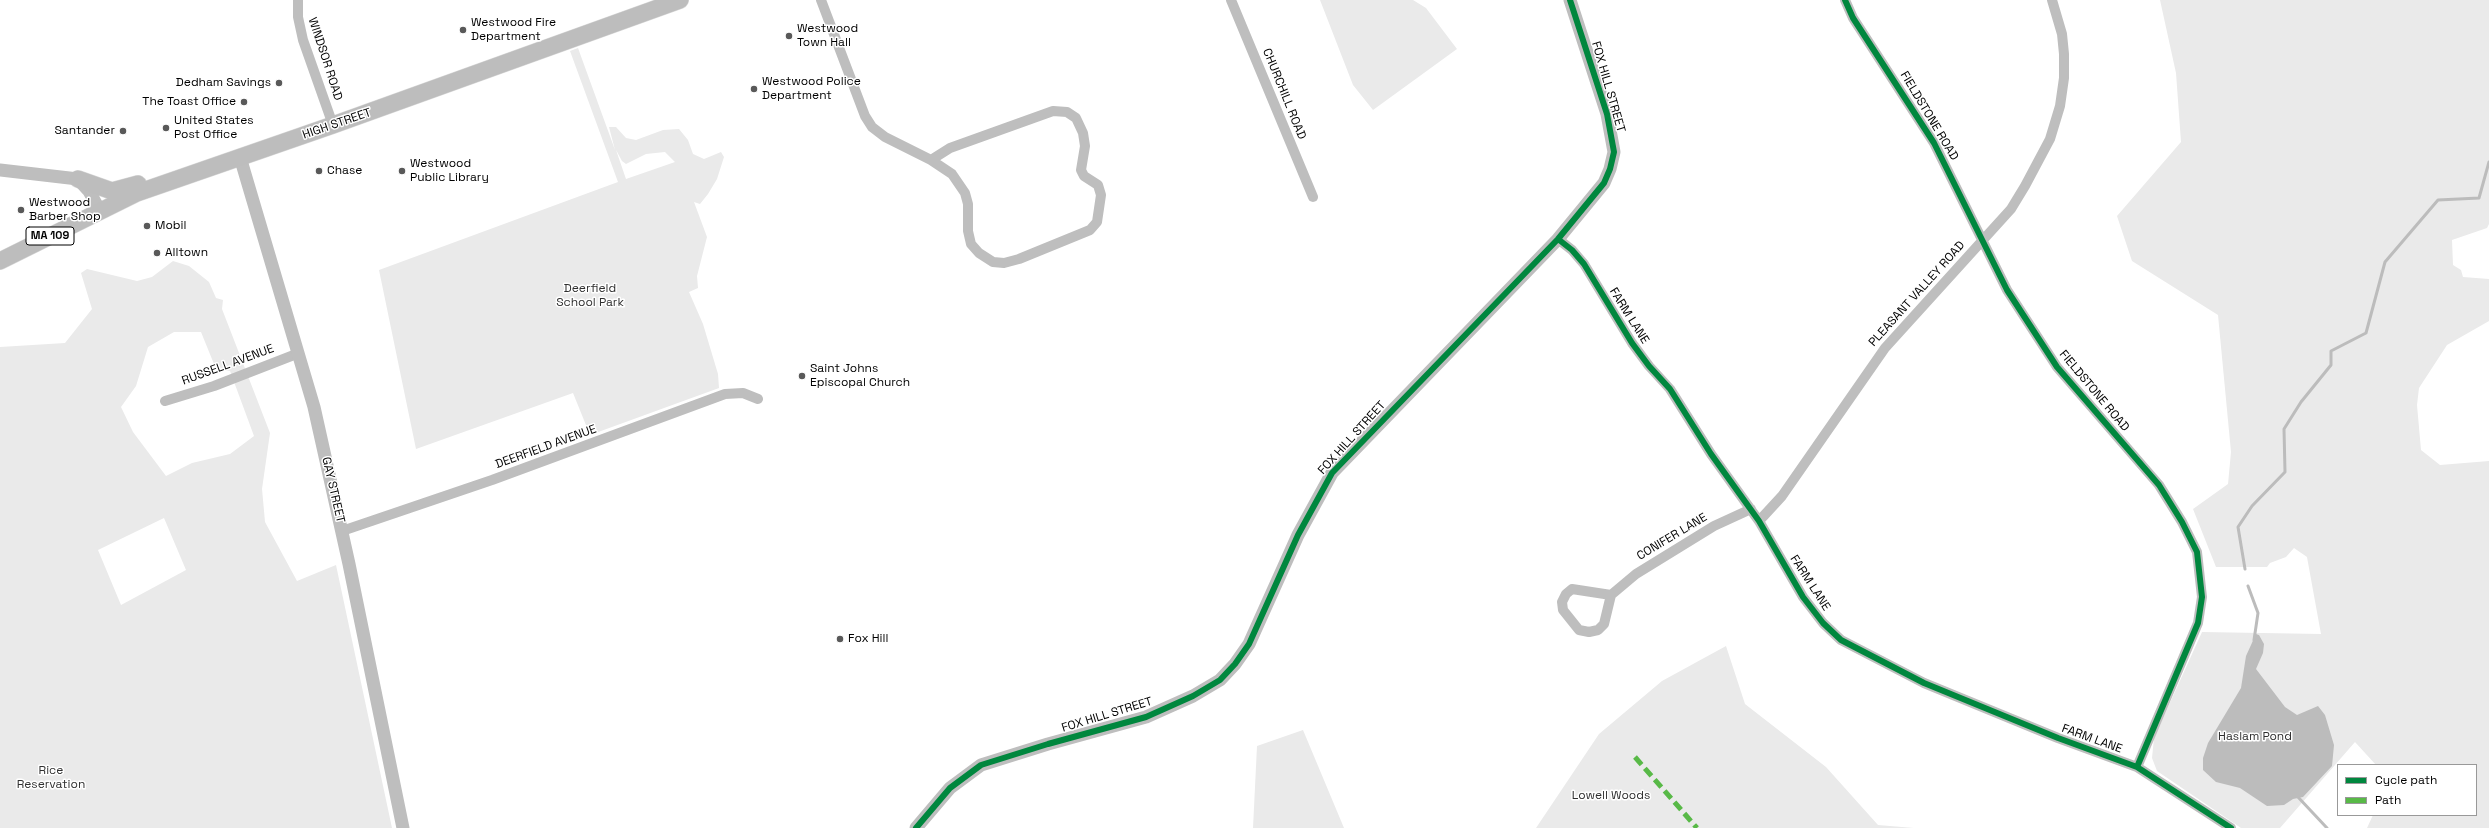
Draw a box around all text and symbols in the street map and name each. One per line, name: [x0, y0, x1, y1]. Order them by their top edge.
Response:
street label: WINDSOR ROAD: [305, 16, 345, 102]
place label: Westwood Fire Department: [471, 16, 556, 44]
place label: Westwood Town Hall: [797, 22, 858, 50]
marker: Westwood Fire Department: [458, 25, 468, 35]
marker: Westwood Town Hall: [784, 31, 794, 41]
street label: FOX HILL STREET: [1588, 40, 1628, 134]
street label: CHURCHILL ROAD: [1259, 46, 1309, 142]
street label: FIELDSTONE ROAD: [1897, 69, 1961, 163]
place label: Westwood Police Department: [762, 75, 861, 103]
place label: Dedham Savings: [176, 76, 271, 90]
marker: Dedham Savings: [274, 78, 284, 88]
marker: Westwood Police Department: [749, 84, 759, 94]
place label: The Toast Office: [142, 95, 236, 109]
marker: The Toast Office: [239, 97, 249, 107]
street label: HIGH STREET: [301, 105, 373, 143]
place label: United States Post Office: [174, 114, 254, 142]
marker: United States Post Office: [161, 123, 171, 133]
place label: Santander: [54, 124, 115, 138]
marker: Santander: [118, 126, 128, 136]
place label: Westwood Public Library: [410, 157, 489, 185]
place label: Chase: [327, 164, 362, 178]
marker: Chase: [314, 166, 324, 176]
marker: Westwood Public Library: [397, 166, 407, 176]
place label: Westwood Barber Shop: [29, 196, 101, 224]
marker: Westwood Barber Shop: [16, 205, 26, 215]
place label: Mobil: [155, 219, 186, 233]
marker: Mobil: [142, 221, 152, 231]
road number: MA 109: [26, 227, 74, 245]
street label: PLEASANT VALLEY ROAD: [1866, 238, 1968, 350]
place label: Alltown: [165, 246, 208, 260]
marker: Alltown: [152, 248, 162, 258]
park label: Deerfield School Park: [556, 282, 624, 310]
street label: FARM LANE: [1606, 285, 1652, 347]
street label: RUSSELL AVENUE: [180, 342, 276, 388]
street label: FIELDSTONE ROAD: [2056, 348, 2132, 434]
place label: Saint Johns Episcopal Church: [810, 362, 910, 390]
marker: Saint Johns Episcopal Church: [797, 371, 807, 381]
street label: FOX HILL STREET: [1315, 398, 1389, 478]
street label: DEERFIELD AVENUE: [493, 422, 599, 472]
street label: GAY STREET: [318, 456, 348, 524]
street label: CONIFER LANE: [1634, 510, 1710, 564]
street label: FARM LANE: [1787, 552, 1833, 614]
place label: Fox Hill: [848, 632, 888, 646]
marker: Fox Hill: [835, 634, 845, 644]
street label: FOX HILL STREET: [1060, 694, 1154, 736]
street label: FARM LANE: [2060, 721, 2124, 757]
park label: Haslam Pond: [2218, 730, 2292, 744]
park label: Rice Reservation: [17, 764, 85, 792]
legend: [2337, 764, 2477, 816]
text: Cycle path: [2375, 772, 2437, 788]
park label: Lowell Woods: [1572, 789, 1650, 803]
text: Path: [2375, 792, 2401, 808]

